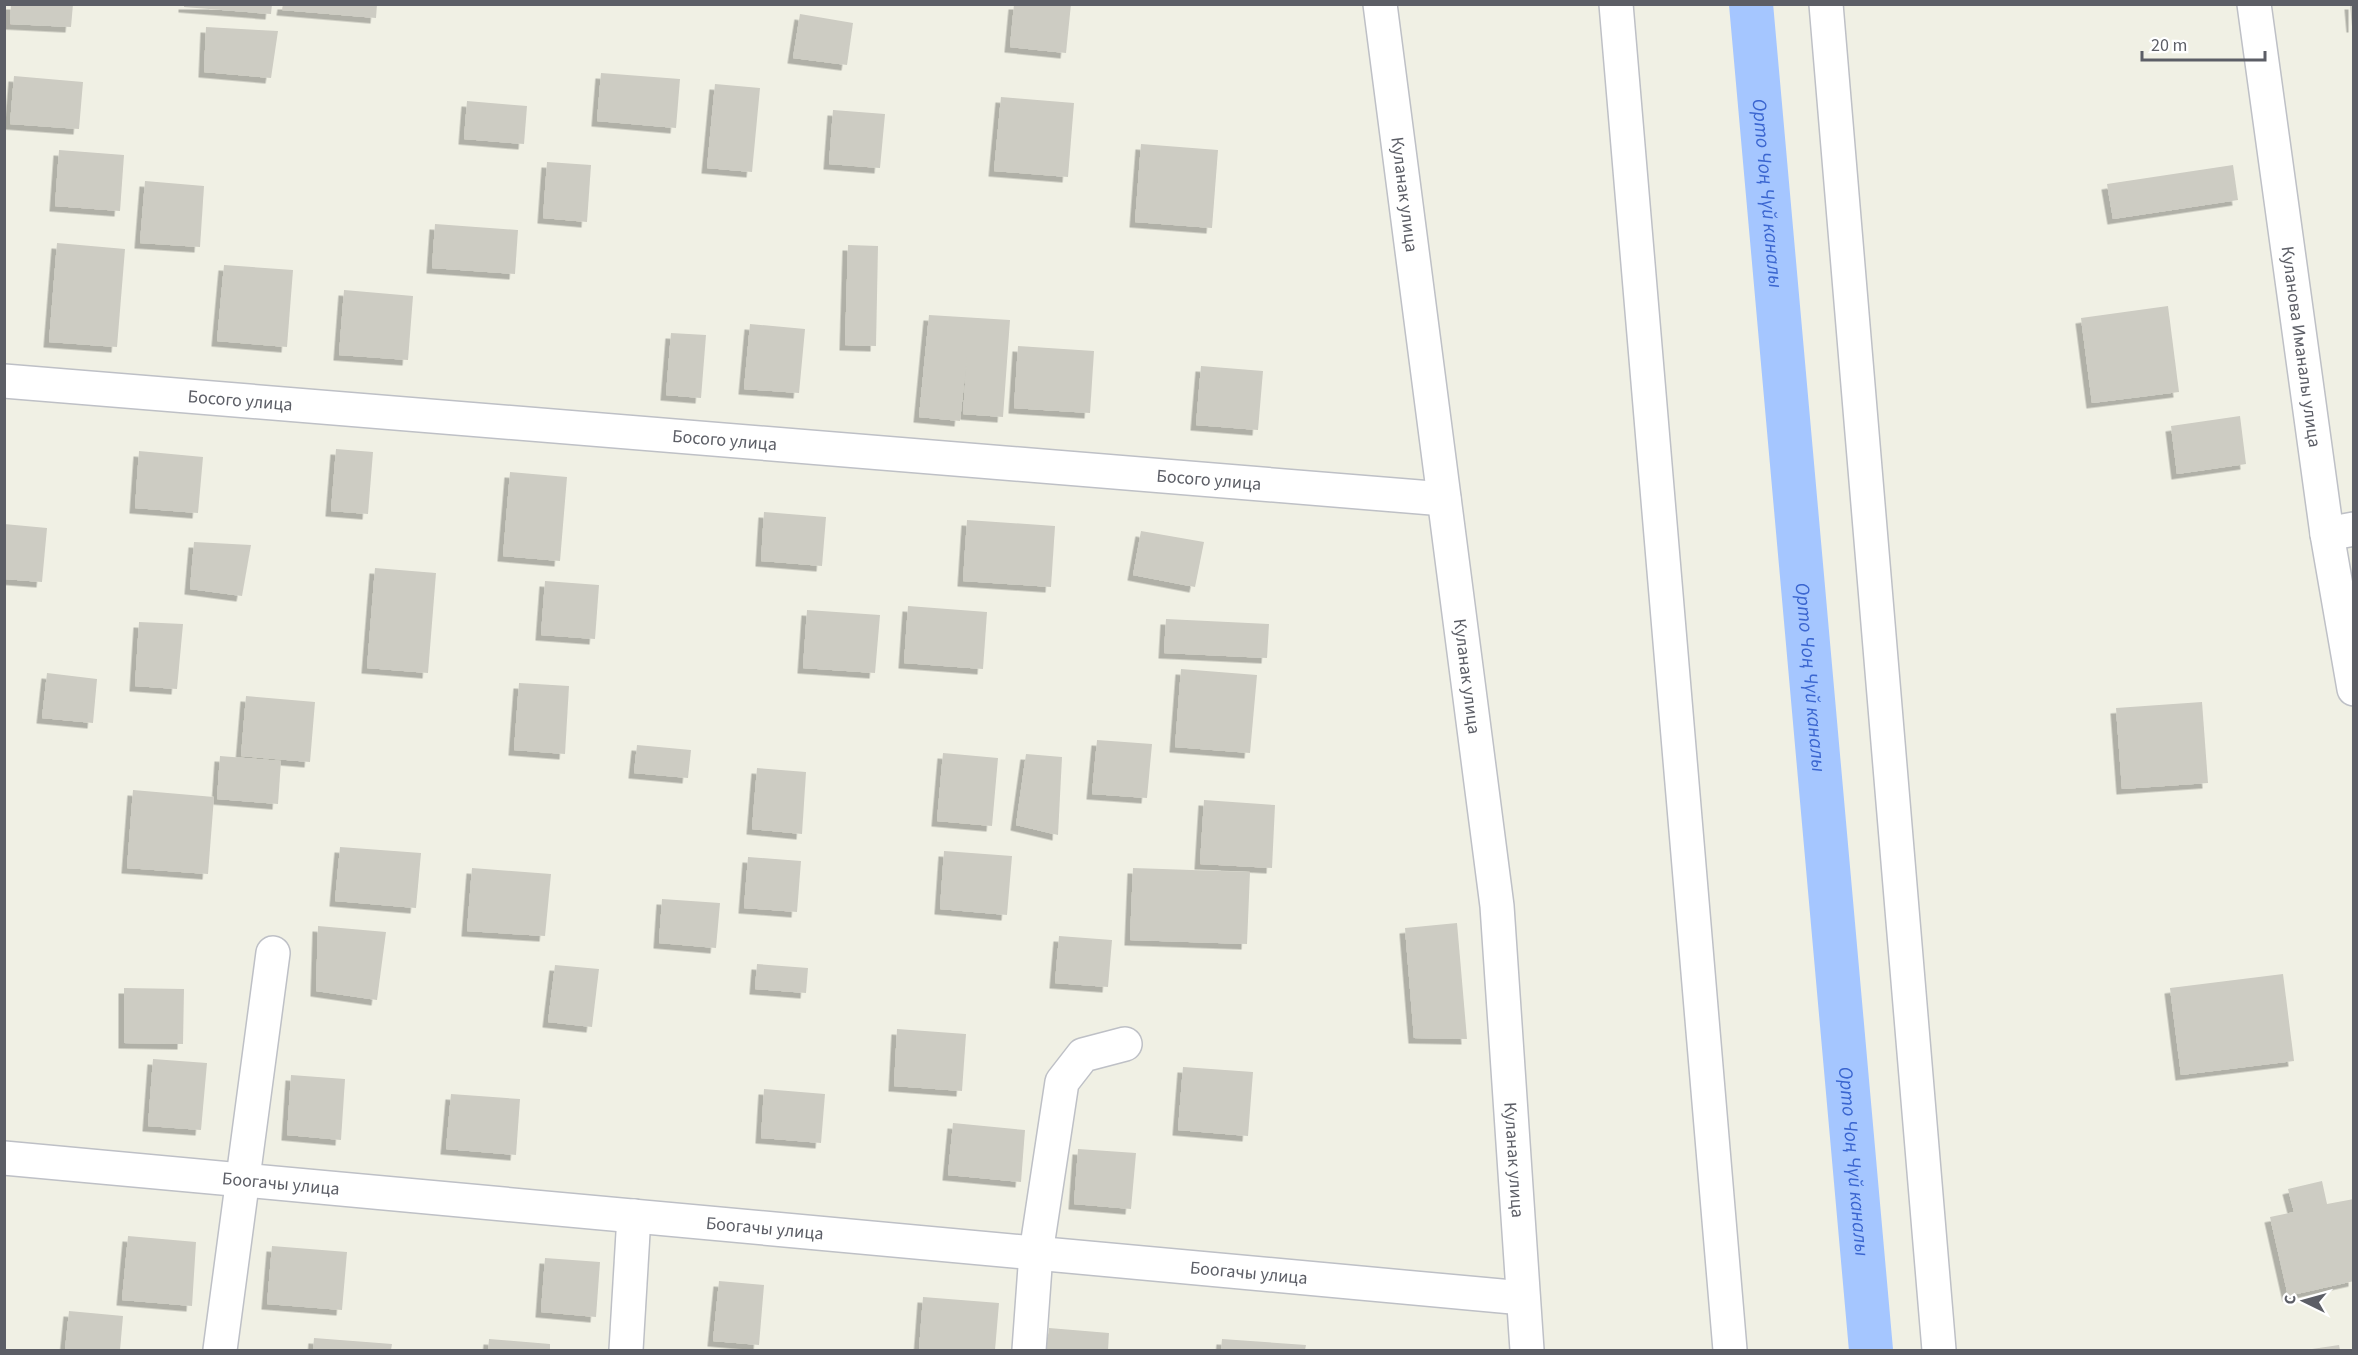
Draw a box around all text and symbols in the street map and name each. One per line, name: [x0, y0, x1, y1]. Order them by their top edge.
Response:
scale bar: [2142, 24, 2265, 62]
text: 20 m: [2151, 33, 2187, 58]
water label: Орто Чоң Чүй каналы: [1744, 97, 1789, 289]
street label: Куланак улица: [1384, 135, 1424, 254]
street label: Куланова Иманалы улица: [2274, 245, 2327, 449]
street label: Босого улица: [187, 384, 294, 418]
street label: Босого улица: [671, 424, 778, 457]
street label: Босого улица: [1156, 463, 1262, 497]
water label: Орто Чоң Чүй каналы: [1788, 581, 1832, 773]
street label: Куланак улица: [1447, 617, 1487, 736]
water label: Орто Чоң Чүй каналы: [1831, 1066, 1876, 1257]
street label: Куланак улица: [1497, 1101, 1530, 1219]
street label: Боогачы улица: [221, 1166, 341, 1202]
street label: Боогачы улица: [705, 1211, 825, 1246]
street label: Боогачы улица: [1189, 1255, 1309, 1291]
north arrow: [2274, 1271, 2334, 1331]
text: С: [2279, 1294, 2301, 1305]

